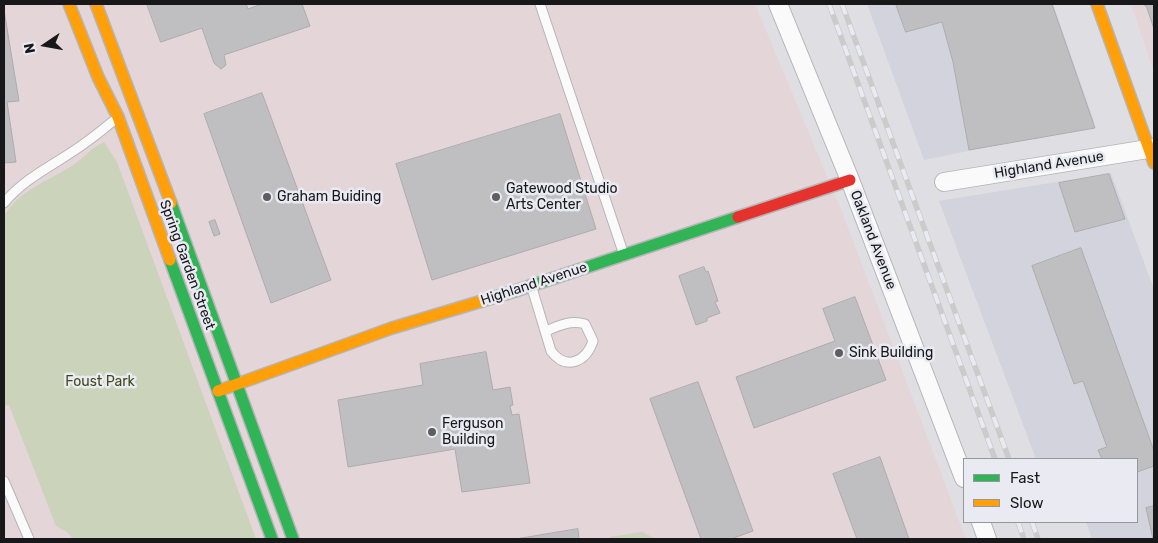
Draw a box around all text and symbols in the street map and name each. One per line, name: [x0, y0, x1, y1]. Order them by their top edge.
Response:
north arrow: [20, 20, 70, 70]
text: N: [20, 42, 39, 55]
street label: Highland Avenue: [993, 148, 1105, 182]
place label: Gatewood Studio Arts Center: [506, 181, 618, 213]
street label: Oakland Avenue: [846, 188, 900, 292]
place label: Graham Buiding: [277, 189, 381, 205]
marker: Graham Buiding: [261, 191, 273, 203]
marker: Gatewood Studio Arts Center: [490, 191, 502, 203]
street label: Spring Garden Street: [156, 198, 218, 332]
street label: Highland Avenue: [479, 259, 589, 309]
place label: Sink Building: [849, 345, 933, 361]
marker: Sink Building: [833, 347, 845, 359]
park label: Foust Park: [65, 374, 135, 390]
place label: Ferguson Building: [442, 416, 503, 448]
marker: Ferguson Building: [426, 426, 438, 438]
legend: [963, 458, 1138, 523]
text: Fast: [1010, 469, 1040, 487]
text: Slow: [1010, 494, 1043, 512]

